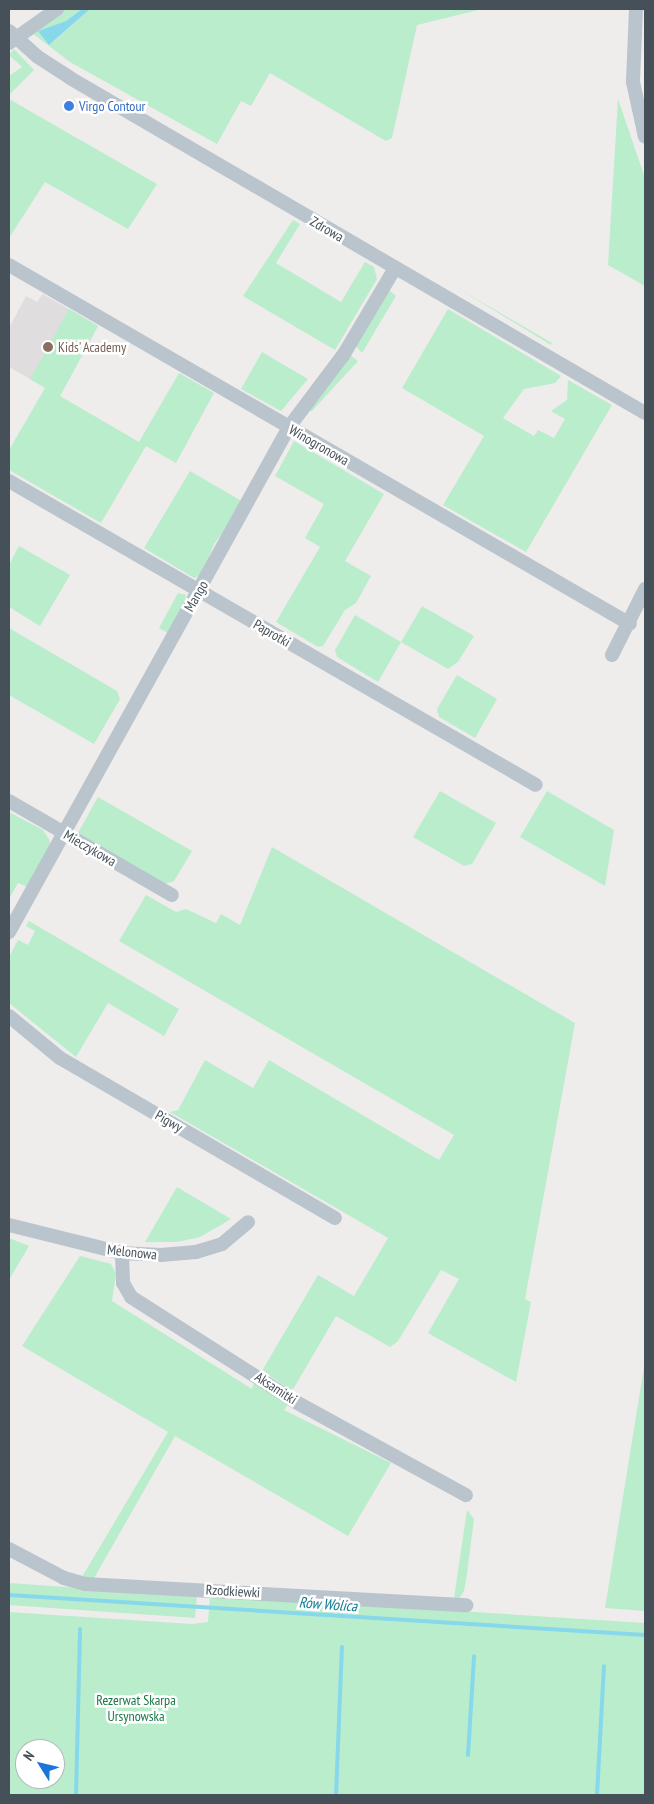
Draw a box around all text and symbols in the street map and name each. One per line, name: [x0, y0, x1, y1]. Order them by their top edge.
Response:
place label: Virgo Contour: [79, 98, 145, 114]
marker: Virgo Contour: [63, 100, 75, 112]
street label: Zdrowa: [307, 213, 347, 245]
place label: Kids' Academy: [58, 339, 128, 355]
marker: Kids' Academy: [42, 341, 54, 353]
street label: Winogronowa: [286, 421, 352, 469]
street label: Mango: [181, 578, 211, 614]
street label: Paprotki: [251, 616, 293, 650]
street label: Mieczykowa: [61, 826, 119, 870]
street label: Pigwy: [152, 1106, 186, 1136]
street label: Melonowa: [106, 1241, 158, 1263]
street label: Aksamitki: [252, 1368, 300, 1408]
street label: Rzodkiewki: [205, 1581, 261, 1601]
water label: Rów Wolica: [298, 1593, 358, 1615]
park label: Rezerwat Skarpa Ursynowska: [96, 1692, 176, 1724]
north arrow: [15, 1739, 65, 1789]
text: N: [19, 1747, 38, 1764]

